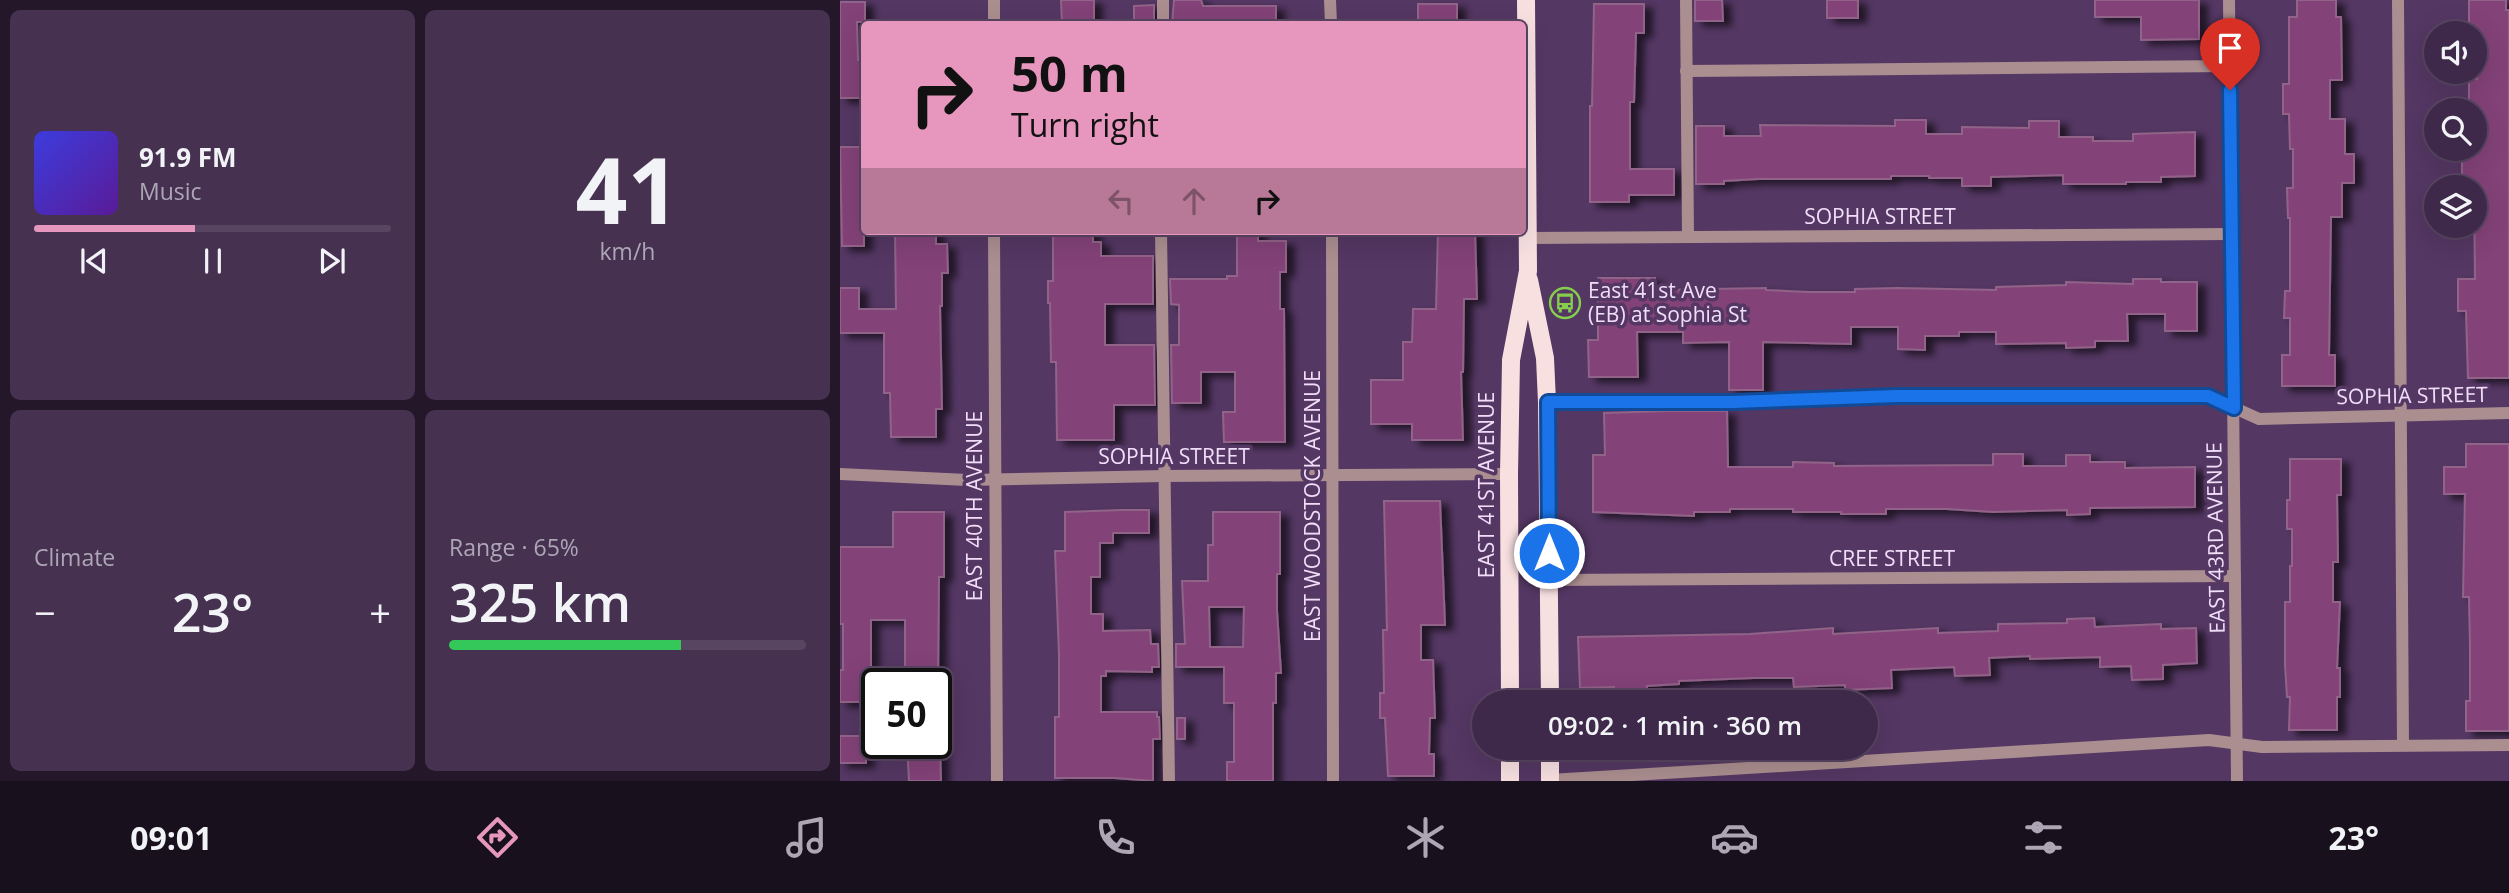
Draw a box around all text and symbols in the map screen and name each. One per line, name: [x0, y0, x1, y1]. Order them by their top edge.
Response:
pin: [2200, 18, 2260, 90]
map controls: [2424, 21, 2487, 238]
button: sound: [2424, 21, 2487, 84]
icon: arrive: [2211, 29, 2249, 67]
text: 50 m: [1011, 40, 1128, 106]
icon: right: [896, 49, 987, 140]
button: search: [2424, 98, 2487, 161]
text: Turn right: [1011, 103, 1159, 146]
text: 41: [575, 127, 680, 251]
text: 91.9 FM: [139, 139, 237, 175]
text: Music: [139, 175, 202, 207]
button: layers: [2424, 175, 2487, 238]
icon: left: [1102, 182, 1140, 220]
icon: ahead: [1175, 182, 1213, 220]
icon: right: [1248, 182, 1286, 220]
street label: SOPHIA STREET: [1804, 202, 1956, 230]
text: km/h: [600, 235, 655, 267]
icon: previous: [75, 242, 113, 280]
icon: pause: [194, 242, 232, 280]
icon: next: [313, 242, 351, 280]
place label: East 41st Ave (EB) at Sophia St: [1588, 276, 1747, 328]
bus stop icon: East 41st Ave (EB) at Sophia St: [1548, 286, 1582, 320]
street label: EAST WOODSTOCK AVENUE: [1298, 370, 1326, 642]
street label: SOPHIA STREET: [2336, 380, 2488, 410]
street label: EAST 41ST AVENUE: [1472, 392, 1500, 578]
street label: EAST 40TH AVENUE: [960, 411, 988, 601]
street label: SOPHIA STREET: [1098, 442, 1250, 470]
street label: EAST 43RD AVENUE: [2199, 442, 2231, 634]
position arrow: [1512, 516, 1586, 590]
text: Range · 65%: [449, 531, 579, 563]
text: Climate: [34, 541, 115, 573]
street label: CREE STREET: [1829, 544, 1955, 572]
text: 325 km: [449, 566, 631, 637]
text: 23°: [172, 576, 253, 647]
text: −: [34, 586, 56, 638]
text: +: [369, 586, 391, 638]
speed limit sign: 50: [861, 668, 952, 759]
text: 09:02 · 1 min · 360 m: [1548, 707, 1802, 743]
icon: directions: [473, 813, 522, 862]
icon: music: [782, 813, 831, 862]
icon: phone: [1091, 813, 1140, 862]
icon: climate: [1401, 813, 1450, 862]
icon: car: [1710, 813, 1759, 862]
icon: filters: [2019, 813, 2068, 862]
text: 09:01: [130, 816, 212, 859]
text: 23°: [2329, 816, 2379, 859]

